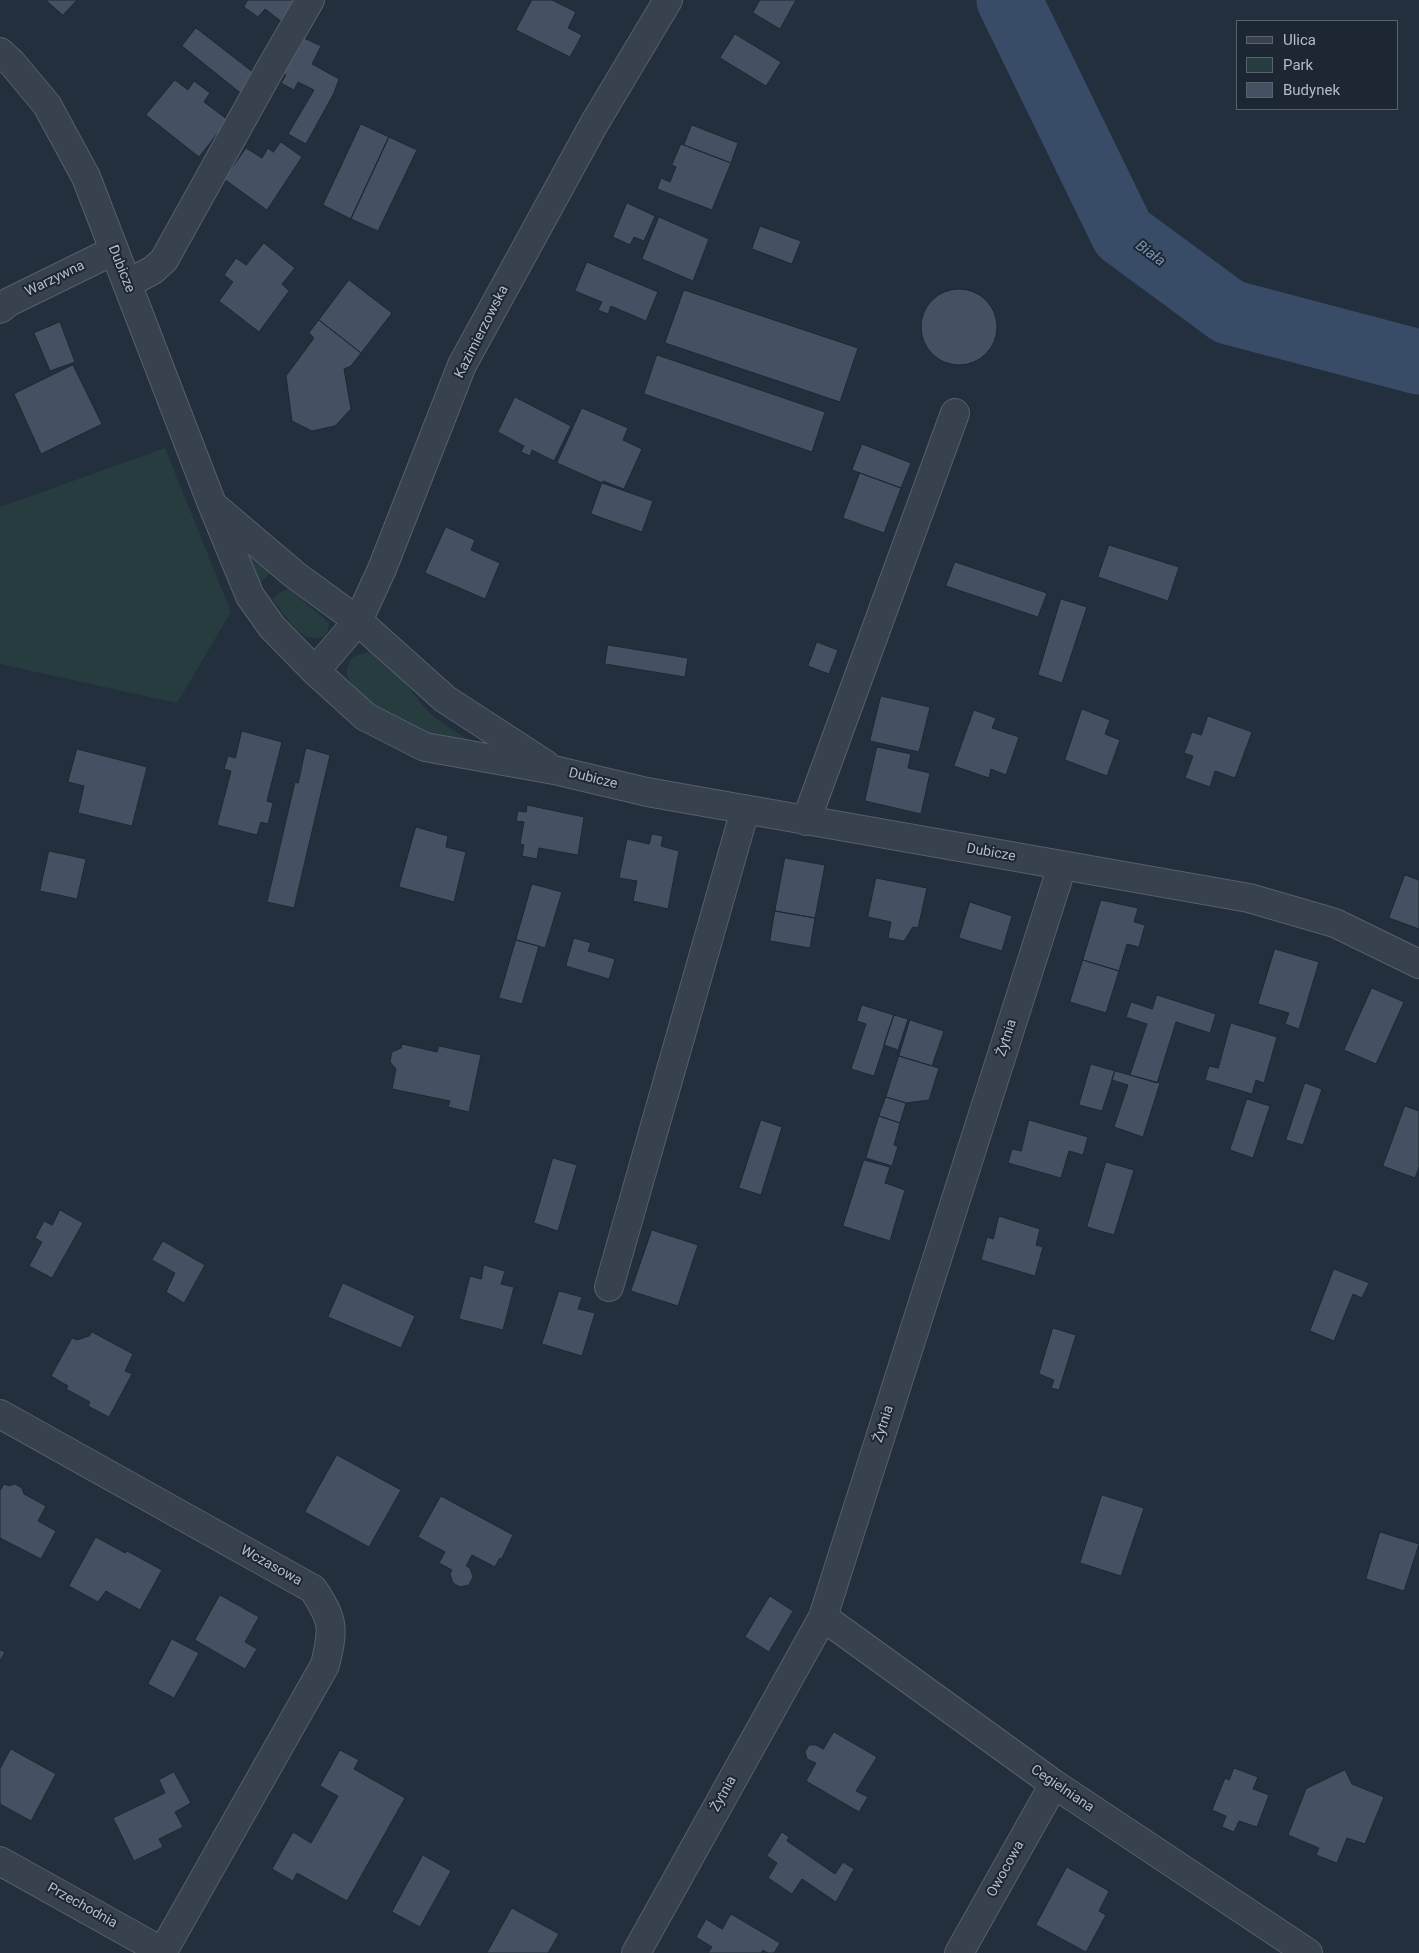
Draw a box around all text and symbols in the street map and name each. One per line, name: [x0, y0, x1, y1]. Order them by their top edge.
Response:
legend: [1236, 20, 1399, 110]
text: Ulica: [1283, 31, 1316, 49]
text: Park: [1283, 56, 1313, 74]
text: Budynek: [1283, 81, 1340, 99]
water label: Biała: [1132, 237, 1168, 271]
street label: Dubicze: [104, 243, 138, 295]
street label: Warzywna: [23, 257, 87, 301]
street label: Kazimierzowska: [451, 283, 513, 381]
street label: Dubicze: [567, 765, 619, 793]
street label: Dubicze: [965, 840, 1017, 866]
street label: Żytnia: [993, 1017, 1021, 1059]
street label: Żytnia: [870, 1403, 898, 1445]
street label: Wczasowa: [237, 1542, 305, 1590]
street label: Cegielniana: [1027, 1762, 1097, 1816]
street label: Żytnia: [707, 1773, 741, 1815]
street label: Owocowa: [984, 1838, 1028, 1900]
street label: Przechodnia: [44, 1880, 120, 1932]

